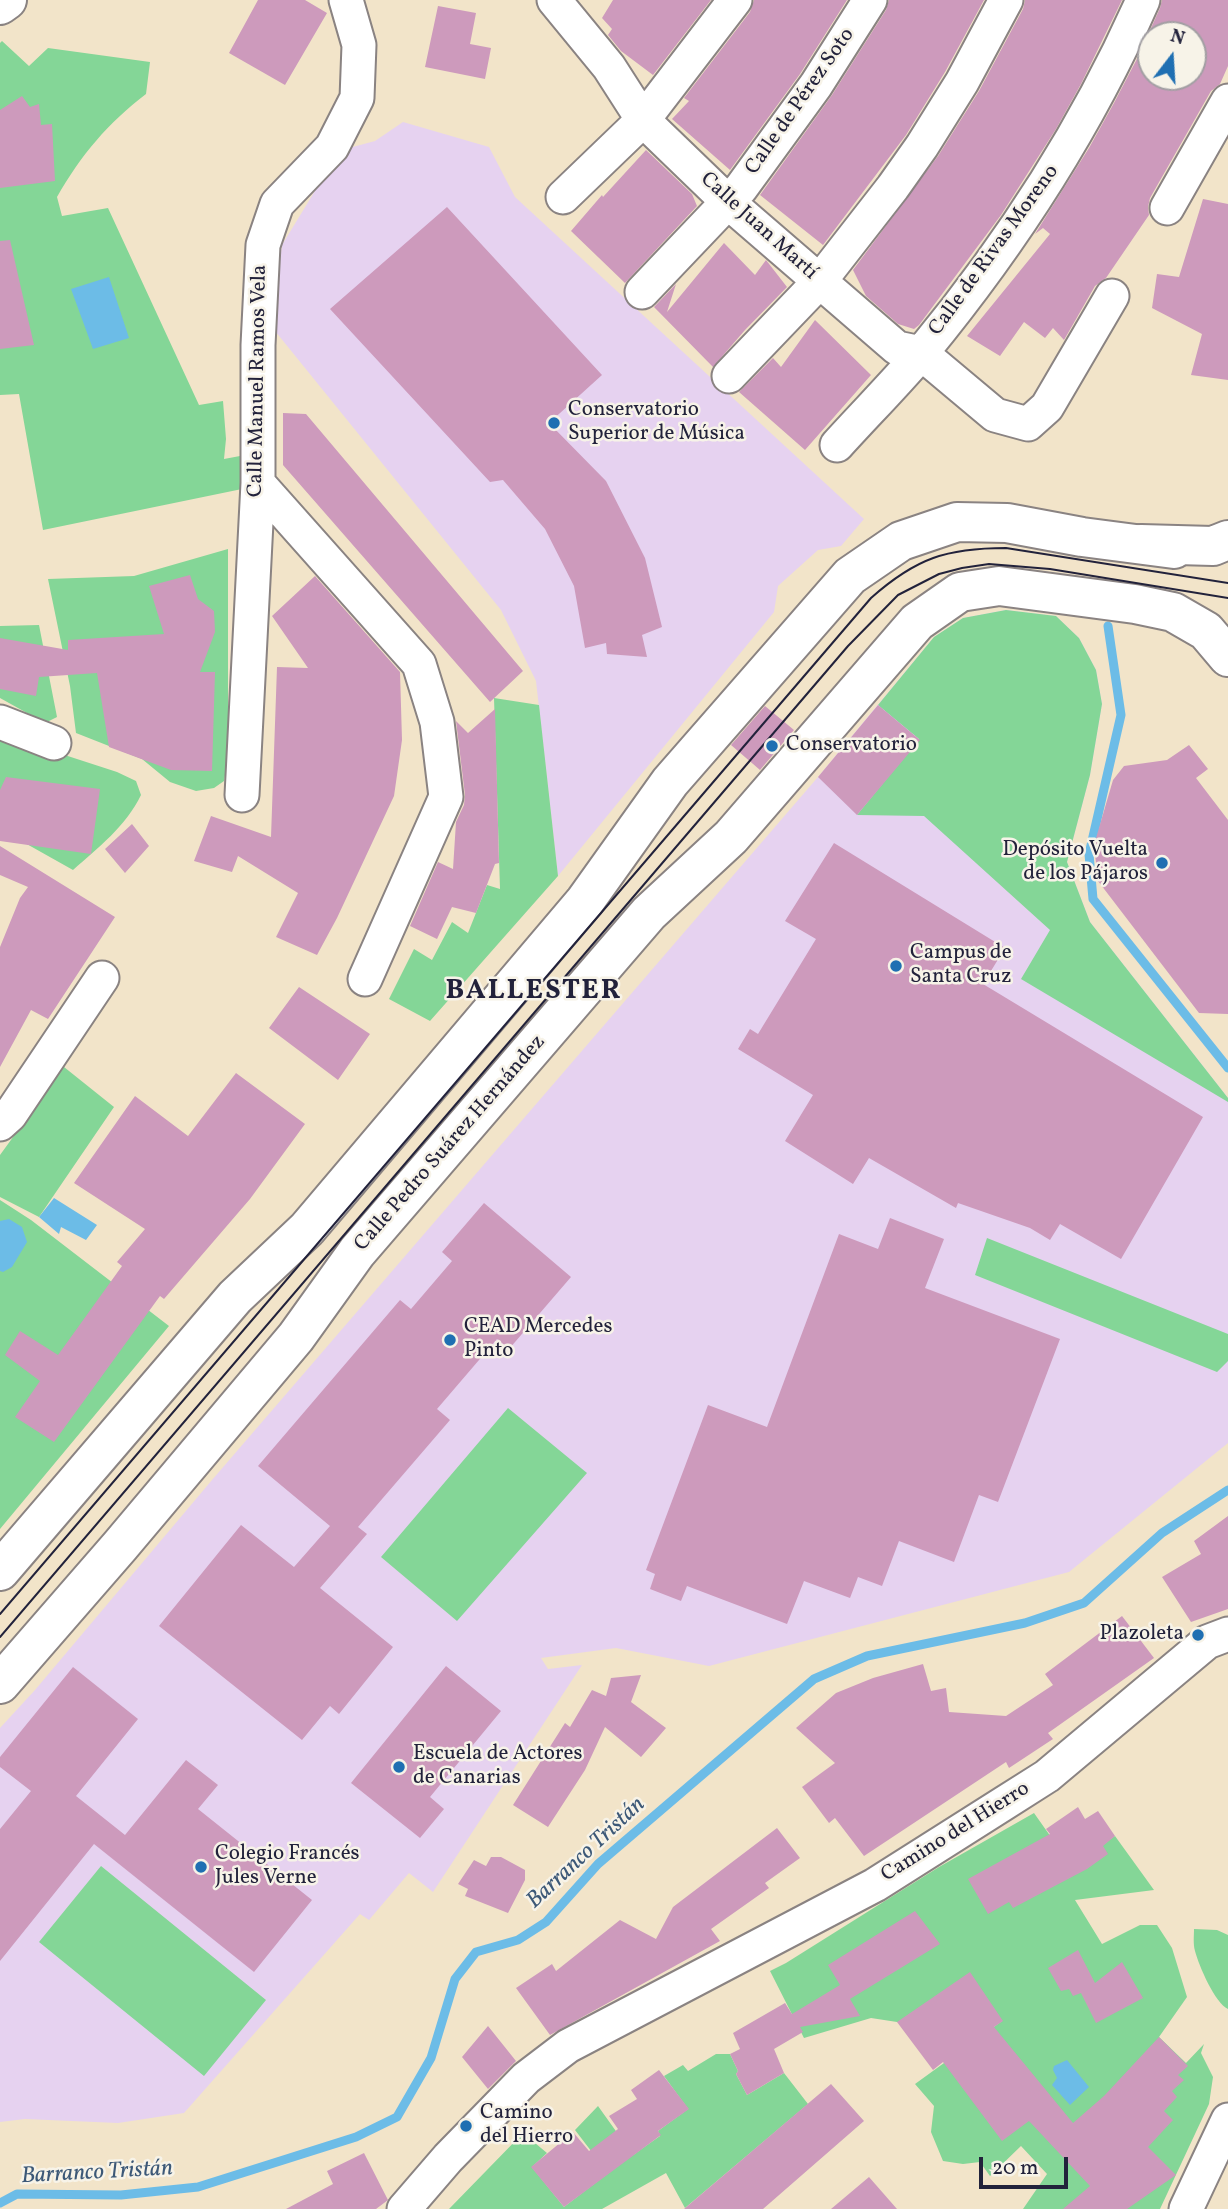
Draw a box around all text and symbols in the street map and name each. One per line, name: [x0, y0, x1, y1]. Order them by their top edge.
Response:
north arrow: [1137, 21, 1207, 91]
text: N: [1167, 23, 1188, 52]
street label: Calle de Pérez Soto: [741, 24, 861, 180]
street label: Calle de Rivas Moreno: [925, 161, 1065, 341]
street label: Calle Juan Martí: [694, 168, 822, 286]
street label: Calle Manuel Ramos Vela: [244, 265, 274, 497]
place label: Conservatorio Superior de Música: [568, 398, 745, 448]
marker: Conservatorio Superior de Música: [546, 415, 562, 431]
place label: Conservatorio: [786, 733, 917, 759]
marker: Conservatorio: [764, 738, 780, 754]
place label: Depósito Vuelta de los Pájaros: [1002, 838, 1148, 888]
marker: Depósito Vuelta de los Pájaros: [1154, 855, 1170, 871]
place label: Campus de Santa Cruz: [910, 941, 1012, 991]
marker: Campus de Santa Cruz: [888, 958, 904, 974]
district label: BALLESTER: [447, 976, 621, 1010]
street label: Calle Pedro Suárez Hernández: [350, 1031, 552, 1257]
place label: CEAD Mercedes Pinto: [464, 1315, 612, 1365]
marker: CEAD Mercedes Pinto: [442, 1332, 458, 1348]
place label: Plazoleta: [1100, 1622, 1184, 1648]
marker: Plazoleta: [1190, 1627, 1206, 1643]
place label: Escuela de Actores de Canarias: [413, 1742, 583, 1792]
marker: Escuela de Actores de Canarias: [391, 1759, 407, 1775]
street label: Camino del Hierro: [877, 1777, 1035, 1889]
water label: Barranco Tristán: [522, 1792, 652, 1916]
place label: Colegio Francés Jules Verne: [215, 1842, 360, 1892]
marker: Colegio Francés Jules Verne: [193, 1859, 209, 1875]
place label: Camino del Hierro: [480, 2101, 573, 2151]
marker: Camino del Hierro: [458, 2118, 474, 2134]
scale bar: [983, 2142, 1072, 2186]
text: 20 m: [992, 2154, 1038, 2183]
water label: Barranco Tristán: [20, 2156, 174, 2192]

